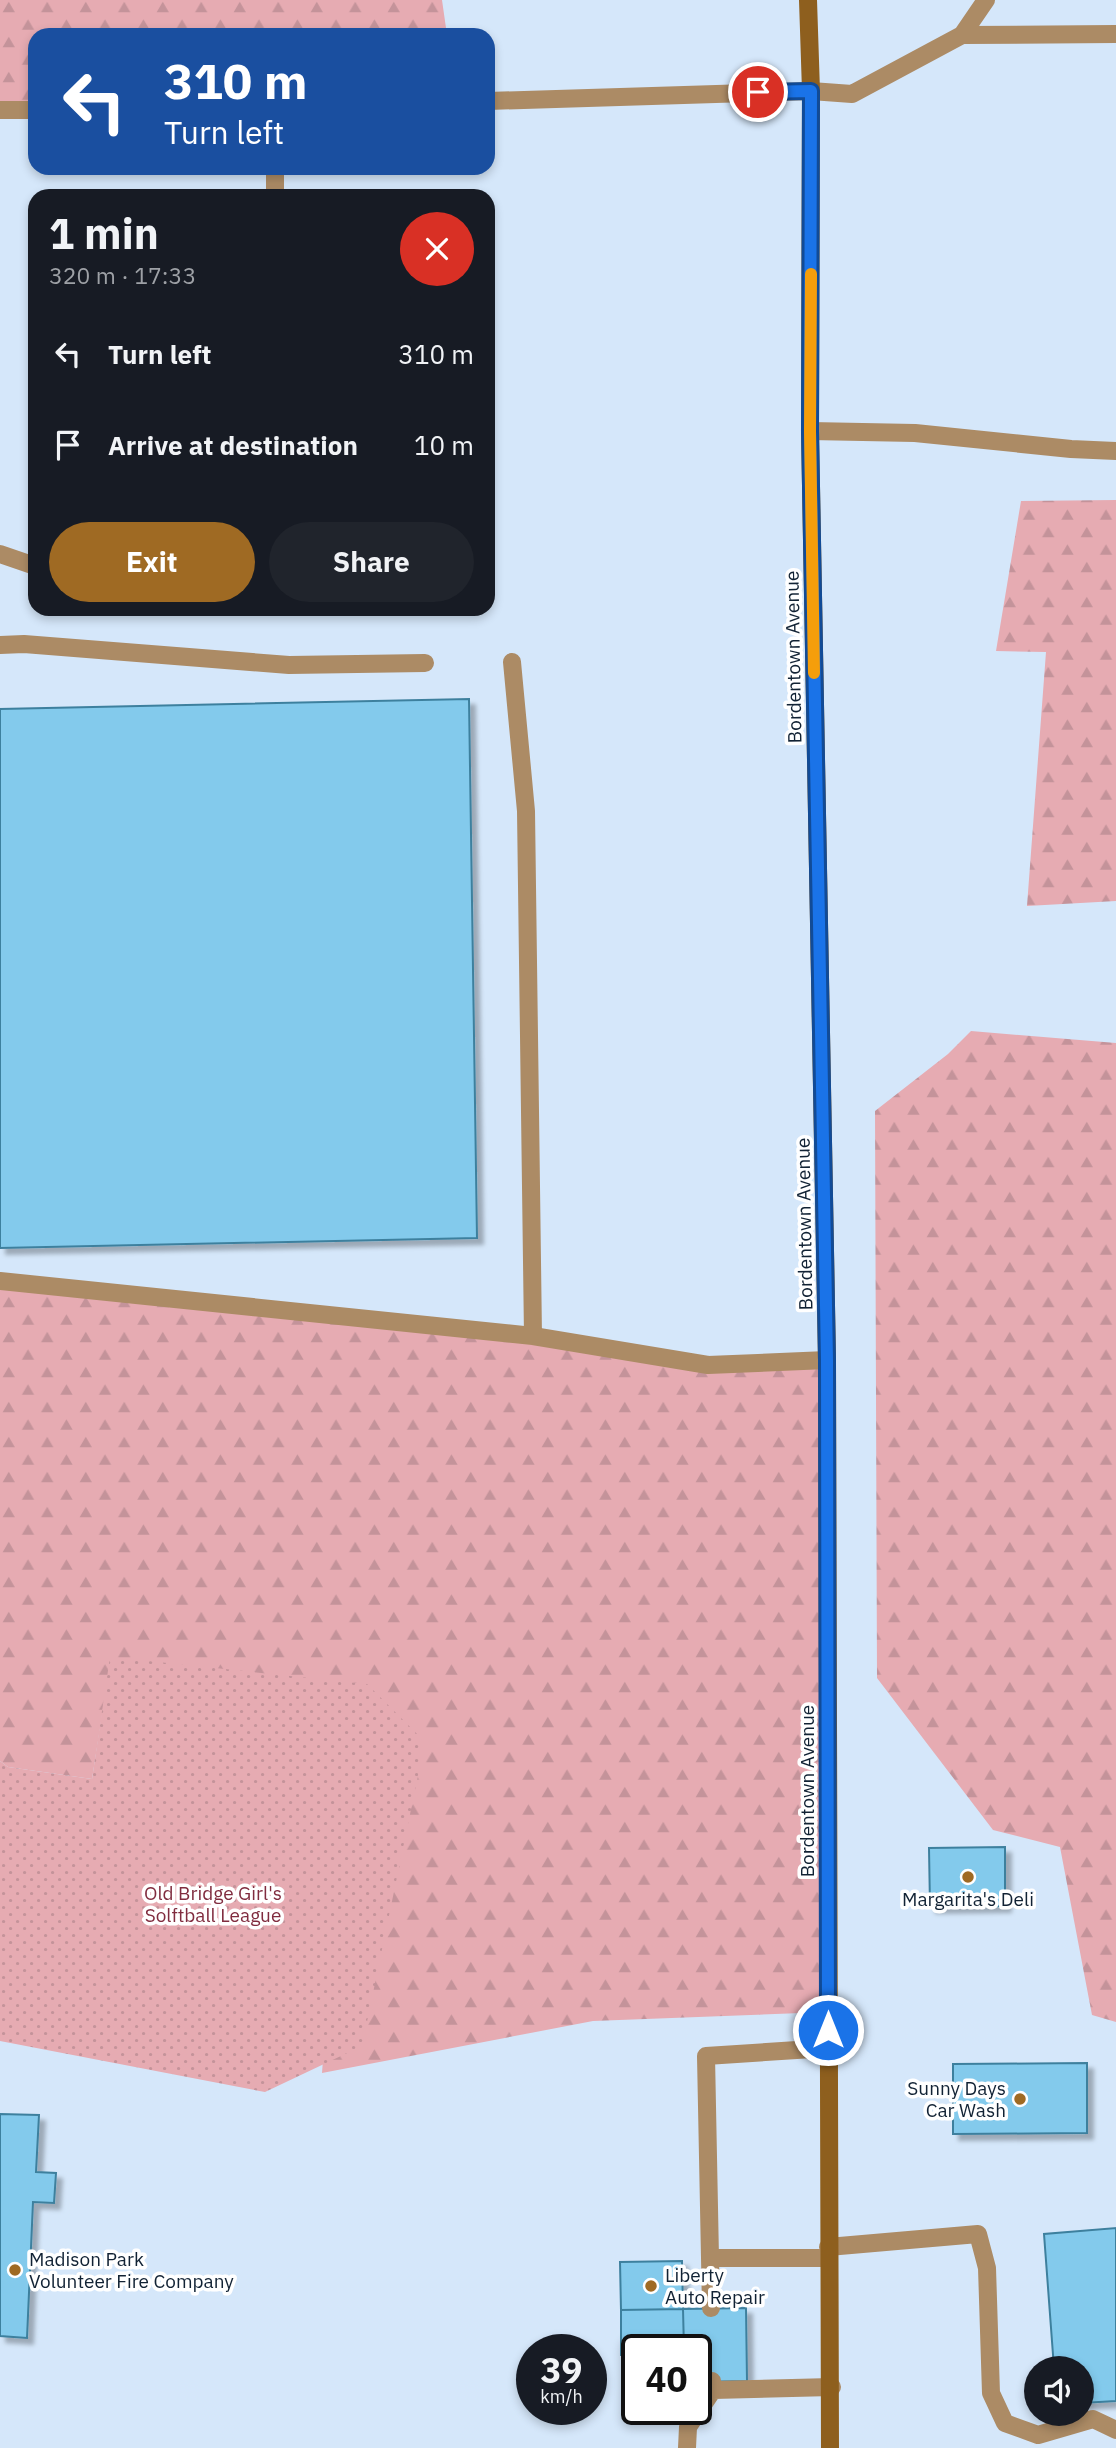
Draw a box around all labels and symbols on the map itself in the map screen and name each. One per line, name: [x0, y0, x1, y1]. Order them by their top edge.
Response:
pin: [728, 62, 788, 122]
street label: Bordentown Avenue: [779, 570, 807, 744]
street label: Bordentown Avenue: [790, 1137, 818, 1311]
street label: Bordentown Avenue: [795, 1705, 819, 1877]
marker: Margarita's Deli: [960, 1869, 976, 1885]
park label: Old Bridge Girl's Solftball League: [144, 1881, 282, 1927]
place label: Margarita's Deli: [902, 1887, 1034, 1911]
position arrow: [791, 1993, 865, 2067]
place label: Sunny Days Car Wash: [907, 2076, 1006, 2122]
marker: Sunny Days Car Wash: [1012, 2091, 1028, 2107]
place label: Madison Park Volunteer Fire Company: [29, 2247, 234, 2293]
marker: Madison Park Volunteer Fire Company: [7, 2262, 23, 2278]
place label: Liberty Auto Repair: [665, 2263, 765, 2309]
marker: Liberty Auto Repair: [643, 2278, 659, 2294]
speed limit sign: 40: [621, 2334, 712, 2425]

